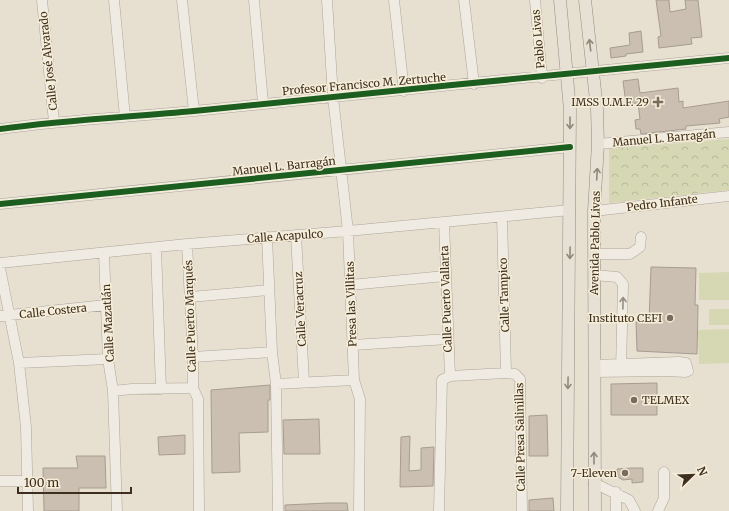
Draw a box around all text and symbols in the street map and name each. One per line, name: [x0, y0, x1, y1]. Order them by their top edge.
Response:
street label: Pablo Livas: [528, 9, 548, 69]
street label: Calle José Alvarado: [36, 10, 60, 111]
one-way arrow: [587, 38, 594, 51]
street label: Profesor Francisco M. Zertuche: [282, 70, 447, 98]
place label: IMSS U.M.F. 29: [571, 95, 649, 109]
marker: IMSS U.M.F. 29: [652, 96, 664, 108]
one-way arrow: [566, 116, 574, 129]
street label: Manuel L. Barragán: [612, 126, 717, 149]
street label: Manuel L. Barragán: [232, 154, 337, 178]
one-way arrow: [593, 168, 600, 181]
street label: Avenida Pablo Livas: [587, 191, 603, 296]
street label: Pedro Infante: [626, 192, 699, 214]
street label: Calle Acapulco: [246, 226, 324, 246]
street label: Calle Puerto Vallarta: [437, 245, 455, 353]
one-way arrow: [566, 246, 574, 259]
street label: Calle Tampico: [496, 257, 512, 333]
street label: Calle Puerto Marqués: [181, 260, 199, 372]
street label: Presa las Villitas: [343, 261, 359, 347]
street label: Calle Veracruz: [291, 271, 309, 347]
street label: Calle Mazatlán: [99, 283, 117, 362]
one-way arrow: [619, 297, 627, 310]
street label: Calle Costera: [19, 300, 88, 322]
place label: Instituto CEFI: [589, 311, 662, 325]
marker: Instituto CEFI: [665, 313, 675, 323]
one-way arrow: [564, 376, 572, 389]
street label: Calle Presa Salinillas: [512, 383, 528, 491]
place label: TELMEX: [642, 393, 690, 407]
marker: TELMEX: [629, 395, 639, 405]
one-way arrow: [590, 452, 598, 465]
north arrow: [673, 455, 713, 495]
text: N: [694, 464, 710, 478]
place label: 7-Eleven: [571, 466, 618, 480]
marker: 7-Eleven: [620, 468, 630, 478]
scale bar: [18, 469, 131, 495]
text: 100 m: [24, 475, 59, 490]

